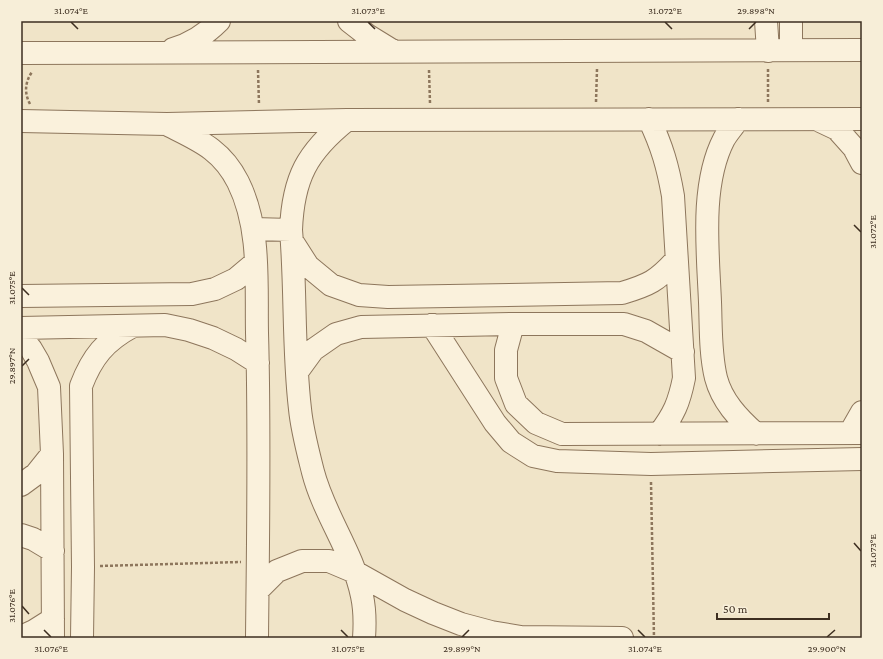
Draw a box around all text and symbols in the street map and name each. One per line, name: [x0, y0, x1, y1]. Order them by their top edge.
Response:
text: 31.074°E: [54, 5, 88, 16]
text: 31.073°E: [351, 5, 385, 16]
text: 31.072°E: [648, 5, 682, 16]
text: 29.898°N: [737, 5, 775, 16]
text: 31.072°E: [867, 215, 878, 249]
text: 31.075°E: [6, 271, 17, 305]
text: 29.897°N: [6, 347, 17, 384]
text: 31.073°E: [867, 534, 878, 568]
text: 31.076°E: [6, 589, 17, 623]
scale bar: [717, 595, 829, 621]
text: 50 m: [723, 602, 748, 616]
text: 31.076°E: [34, 643, 68, 654]
text: 31.075°E: [331, 643, 365, 654]
text: 29.899°N: [443, 643, 481, 654]
text: 31.074°E: [628, 643, 662, 654]
text: 29.900°N: [808, 643, 847, 654]

